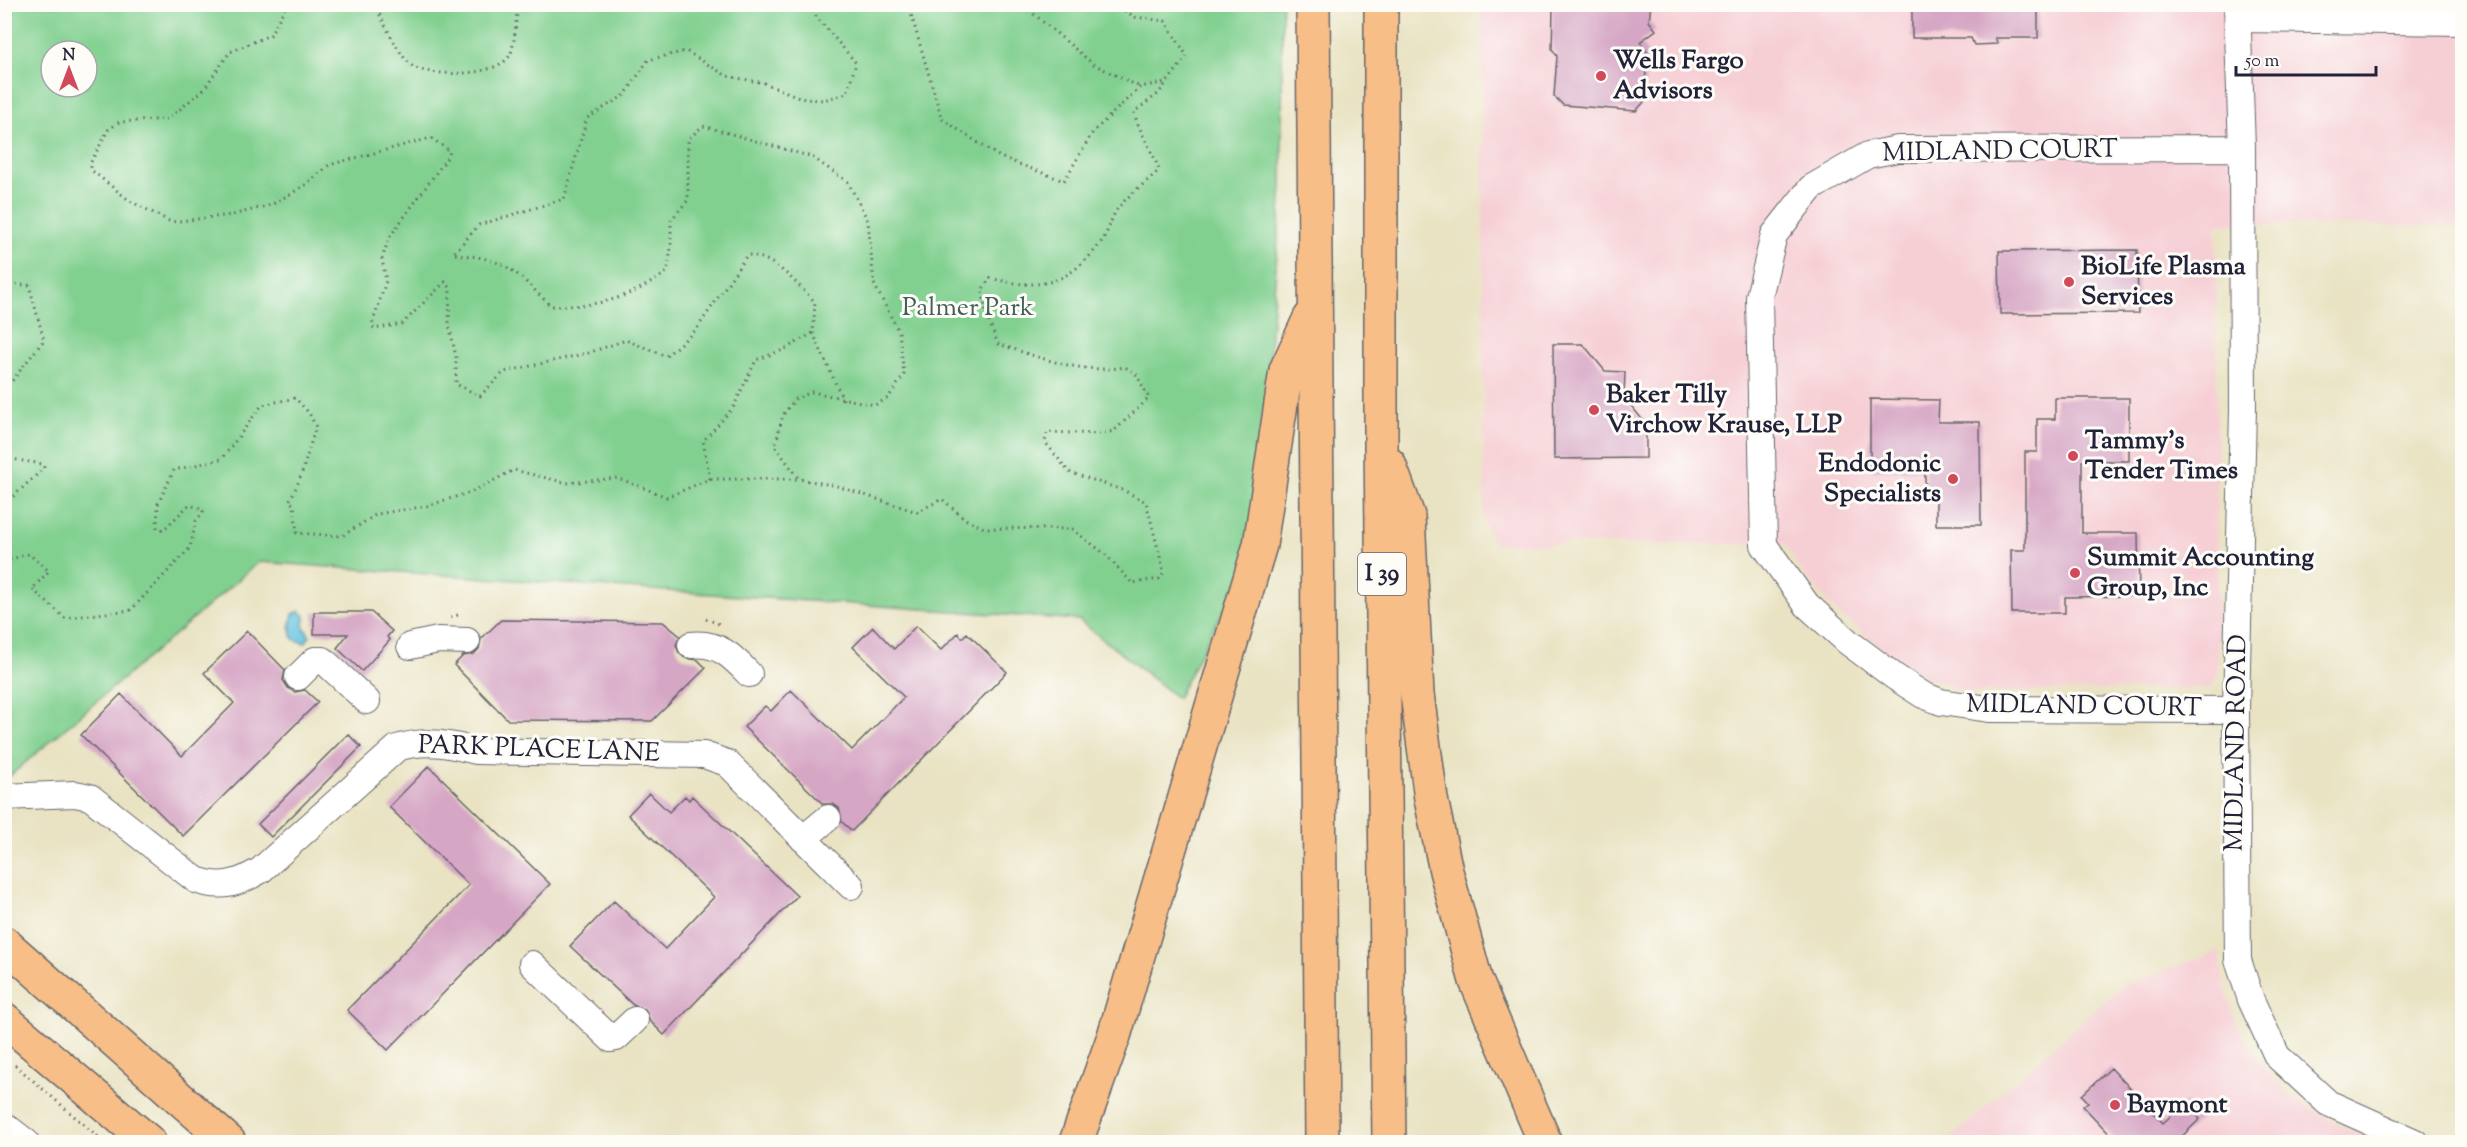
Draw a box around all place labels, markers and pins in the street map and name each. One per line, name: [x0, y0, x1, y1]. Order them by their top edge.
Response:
place label: Wells Fargo Advisors: [1613, 43, 1744, 110]
marker: Wells Fargo Advisors: [1594, 69, 1608, 83]
place label: BioLife Plasma Services: [2081, 249, 2246, 316]
marker: BioLife Plasma Services: [2062, 275, 2076, 289]
place label: Baker Tilly Virchow Krause, LLP: [1606, 377, 1842, 444]
marker: Baker Tilly Virchow Krause, LLP: [1587, 403, 1601, 417]
place label: Tammy's Tender Times: [2085, 423, 2238, 490]
place label: Endodonic Specialists: [1819, 446, 1941, 513]
marker: Tammy's Tender Times: [2066, 449, 2080, 463]
marker: Endodonic Specialists: [1946, 472, 1960, 486]
place label: Summit Accounting Group, Inc: [2087, 540, 2314, 607]
marker: Summit Accounting Group, Inc: [2068, 566, 2082, 580]
place label: Baymont: [2127, 1087, 2228, 1124]
marker: Baymont: [2108, 1098, 2122, 1112]

